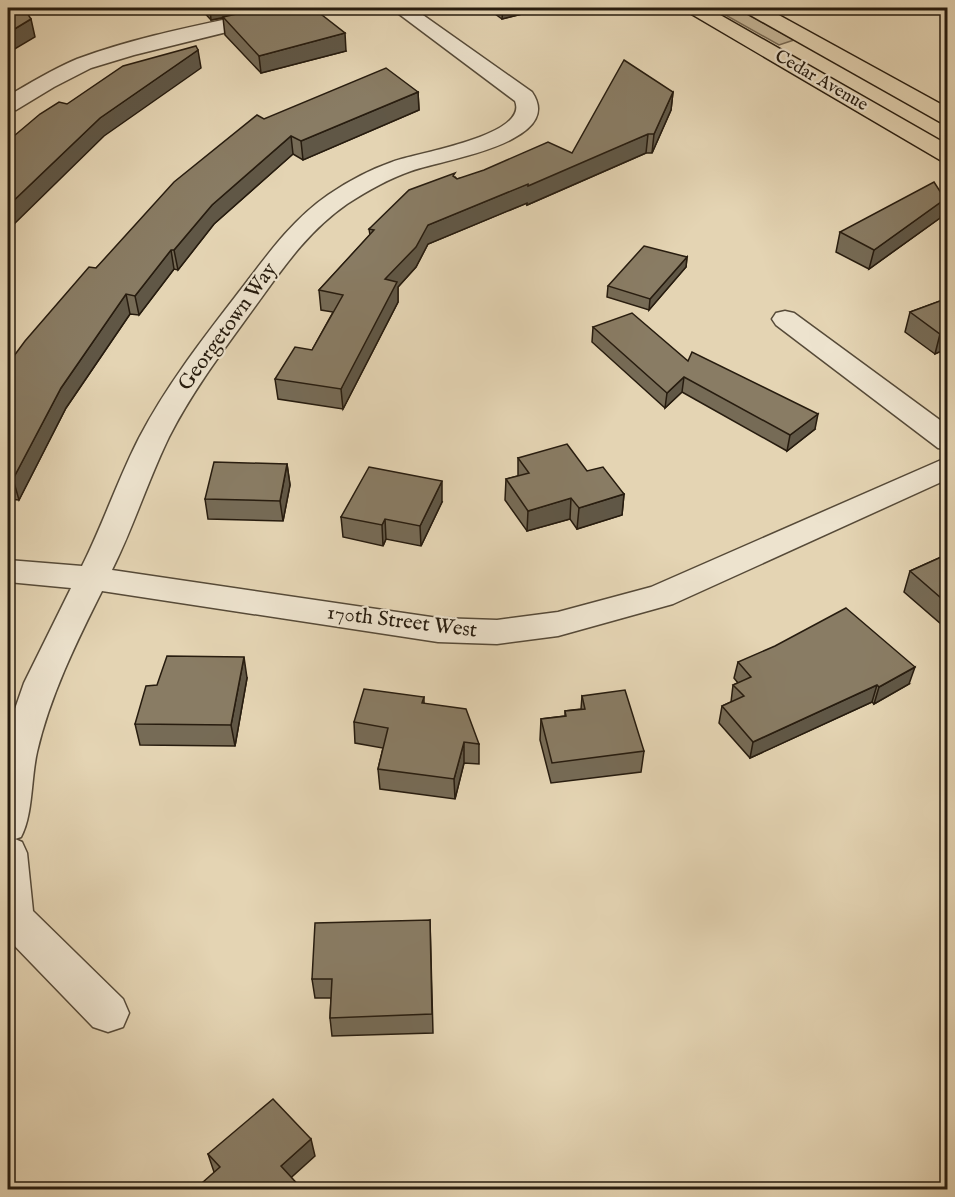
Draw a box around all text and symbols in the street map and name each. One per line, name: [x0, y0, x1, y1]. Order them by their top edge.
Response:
street label: Cedar Avenue: [770, 45, 872, 117]
street label: Georgetown Way: [172, 257, 284, 396]
street label: 170th Street West: [325, 599, 479, 645]

